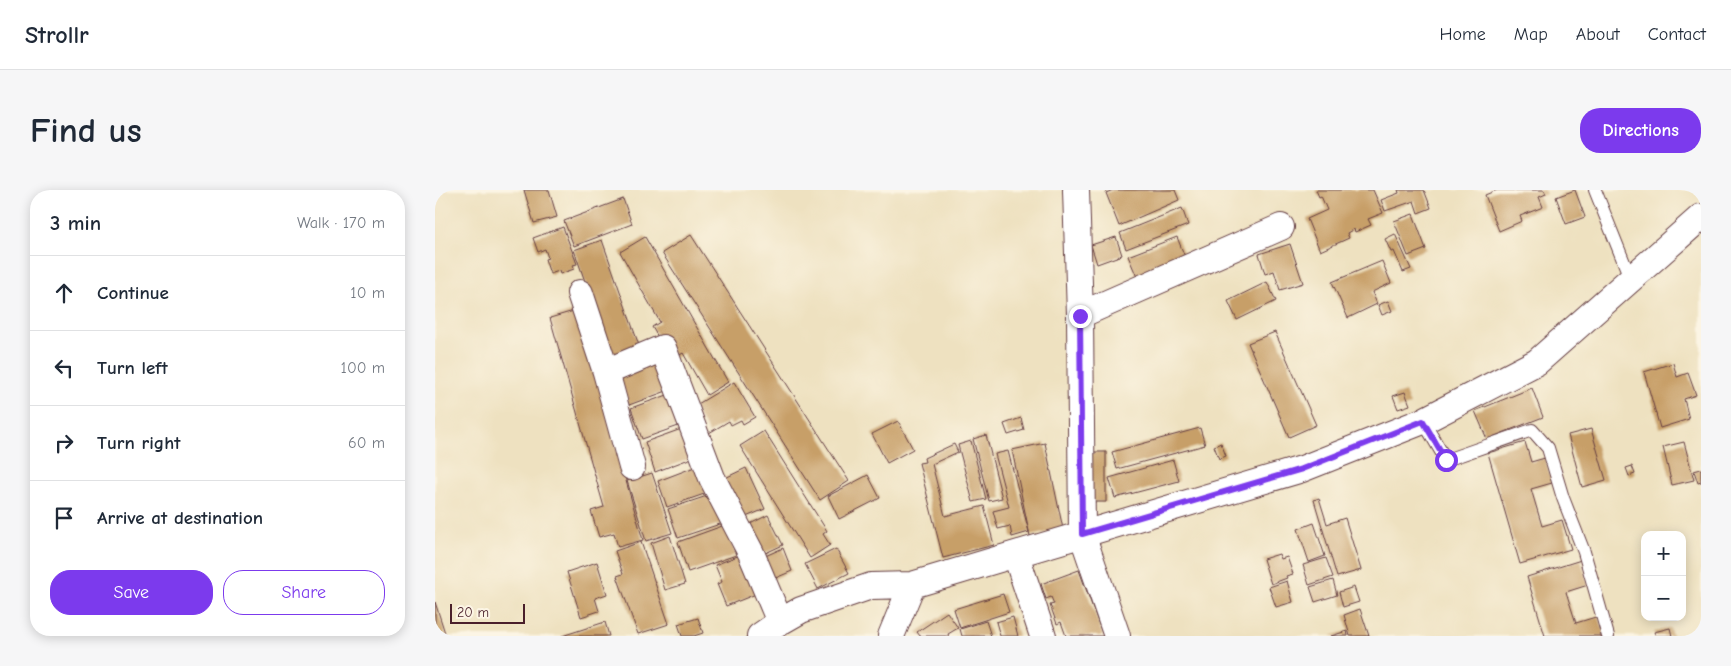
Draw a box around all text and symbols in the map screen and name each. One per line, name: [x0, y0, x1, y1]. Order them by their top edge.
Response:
text: Strollr: [25, 21, 89, 49]
text: Home: [1439, 24, 1486, 45]
text: Map: [1514, 24, 1548, 45]
text: About: [1576, 24, 1620, 45]
text: Contact: [1648, 24, 1706, 45]
button: Directions: [1580, 108, 1701, 153]
text: Find us: [30, 110, 142, 151]
text: 3 min: [50, 211, 101, 235]
text: Walk · 170 m: [297, 214, 385, 232]
icon: ahead: [50, 279, 78, 307]
text: Continue: [97, 282, 169, 304]
text: 10 m: [350, 284, 385, 302]
route end: [1069, 305, 1092, 328]
icon: left: [50, 354, 78, 382]
text: Turn left: [97, 357, 168, 379]
text: 100 m: [341, 359, 385, 377]
icon: right: [50, 429, 78, 457]
text: Turn right: [97, 432, 181, 454]
text: 60 m: [348, 434, 385, 452]
route start: [1435, 449, 1458, 472]
icon: arrive: [50, 504, 78, 532]
text: Arrive at destination: [97, 507, 263, 529]
map controls: [1641, 531, 1686, 621]
button: +: [1641, 531, 1686, 576]
button: Save: [50, 570, 213, 615]
button: Share: [223, 570, 385, 615]
button: −: [1641, 576, 1686, 621]
scale bar: [450, 601, 525, 624]
text: 20 m: [457, 604, 489, 621]

